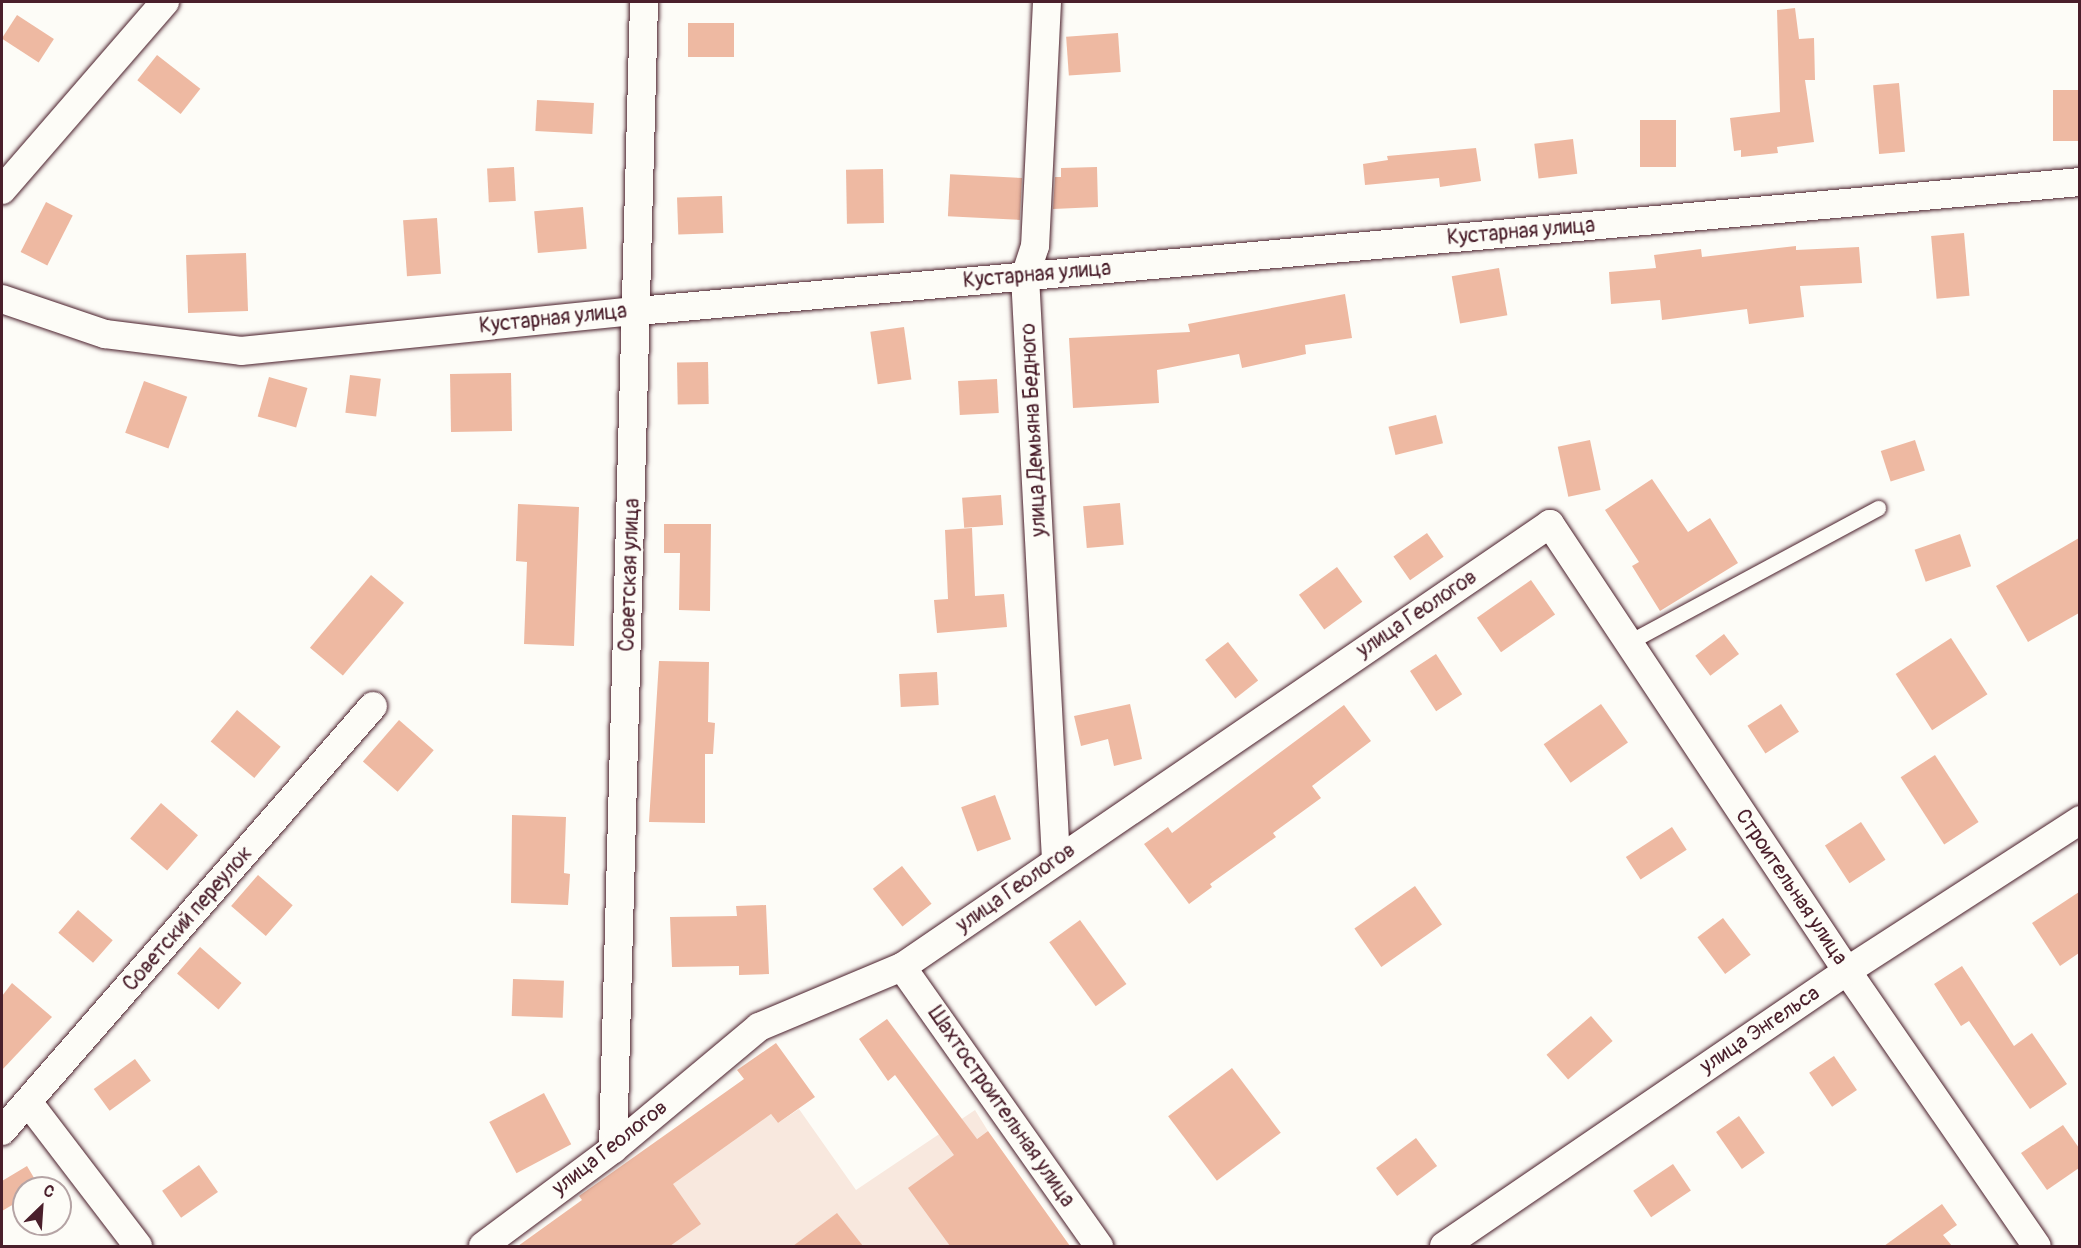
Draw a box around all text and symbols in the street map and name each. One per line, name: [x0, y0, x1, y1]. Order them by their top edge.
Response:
street label: Кустарная улица: [1446, 213, 1596, 251]
street label: Кустарная улица: [962, 256, 1112, 294]
street label: Кустарная улица: [478, 299, 628, 339]
street label: улица Демьяна Бедного: [1016, 323, 1052, 537]
street label: Советская улица: [615, 498, 645, 652]
street label: улица Геологов: [1352, 565, 1482, 663]
street label: Строительная улица: [1730, 804, 1852, 970]
street label: улица Геологов: [952, 838, 1080, 938]
street label: Советский переулок: [118, 841, 258, 997]
street label: улица Энгельса: [1696, 981, 1824, 1079]
street label: Шахтостроительная улица: [922, 1002, 1080, 1212]
street label: улица Геологов: [547, 1095, 673, 1201]
north arrow: [12, 1176, 72, 1236]
text: С: [40, 1180, 57, 1203]

